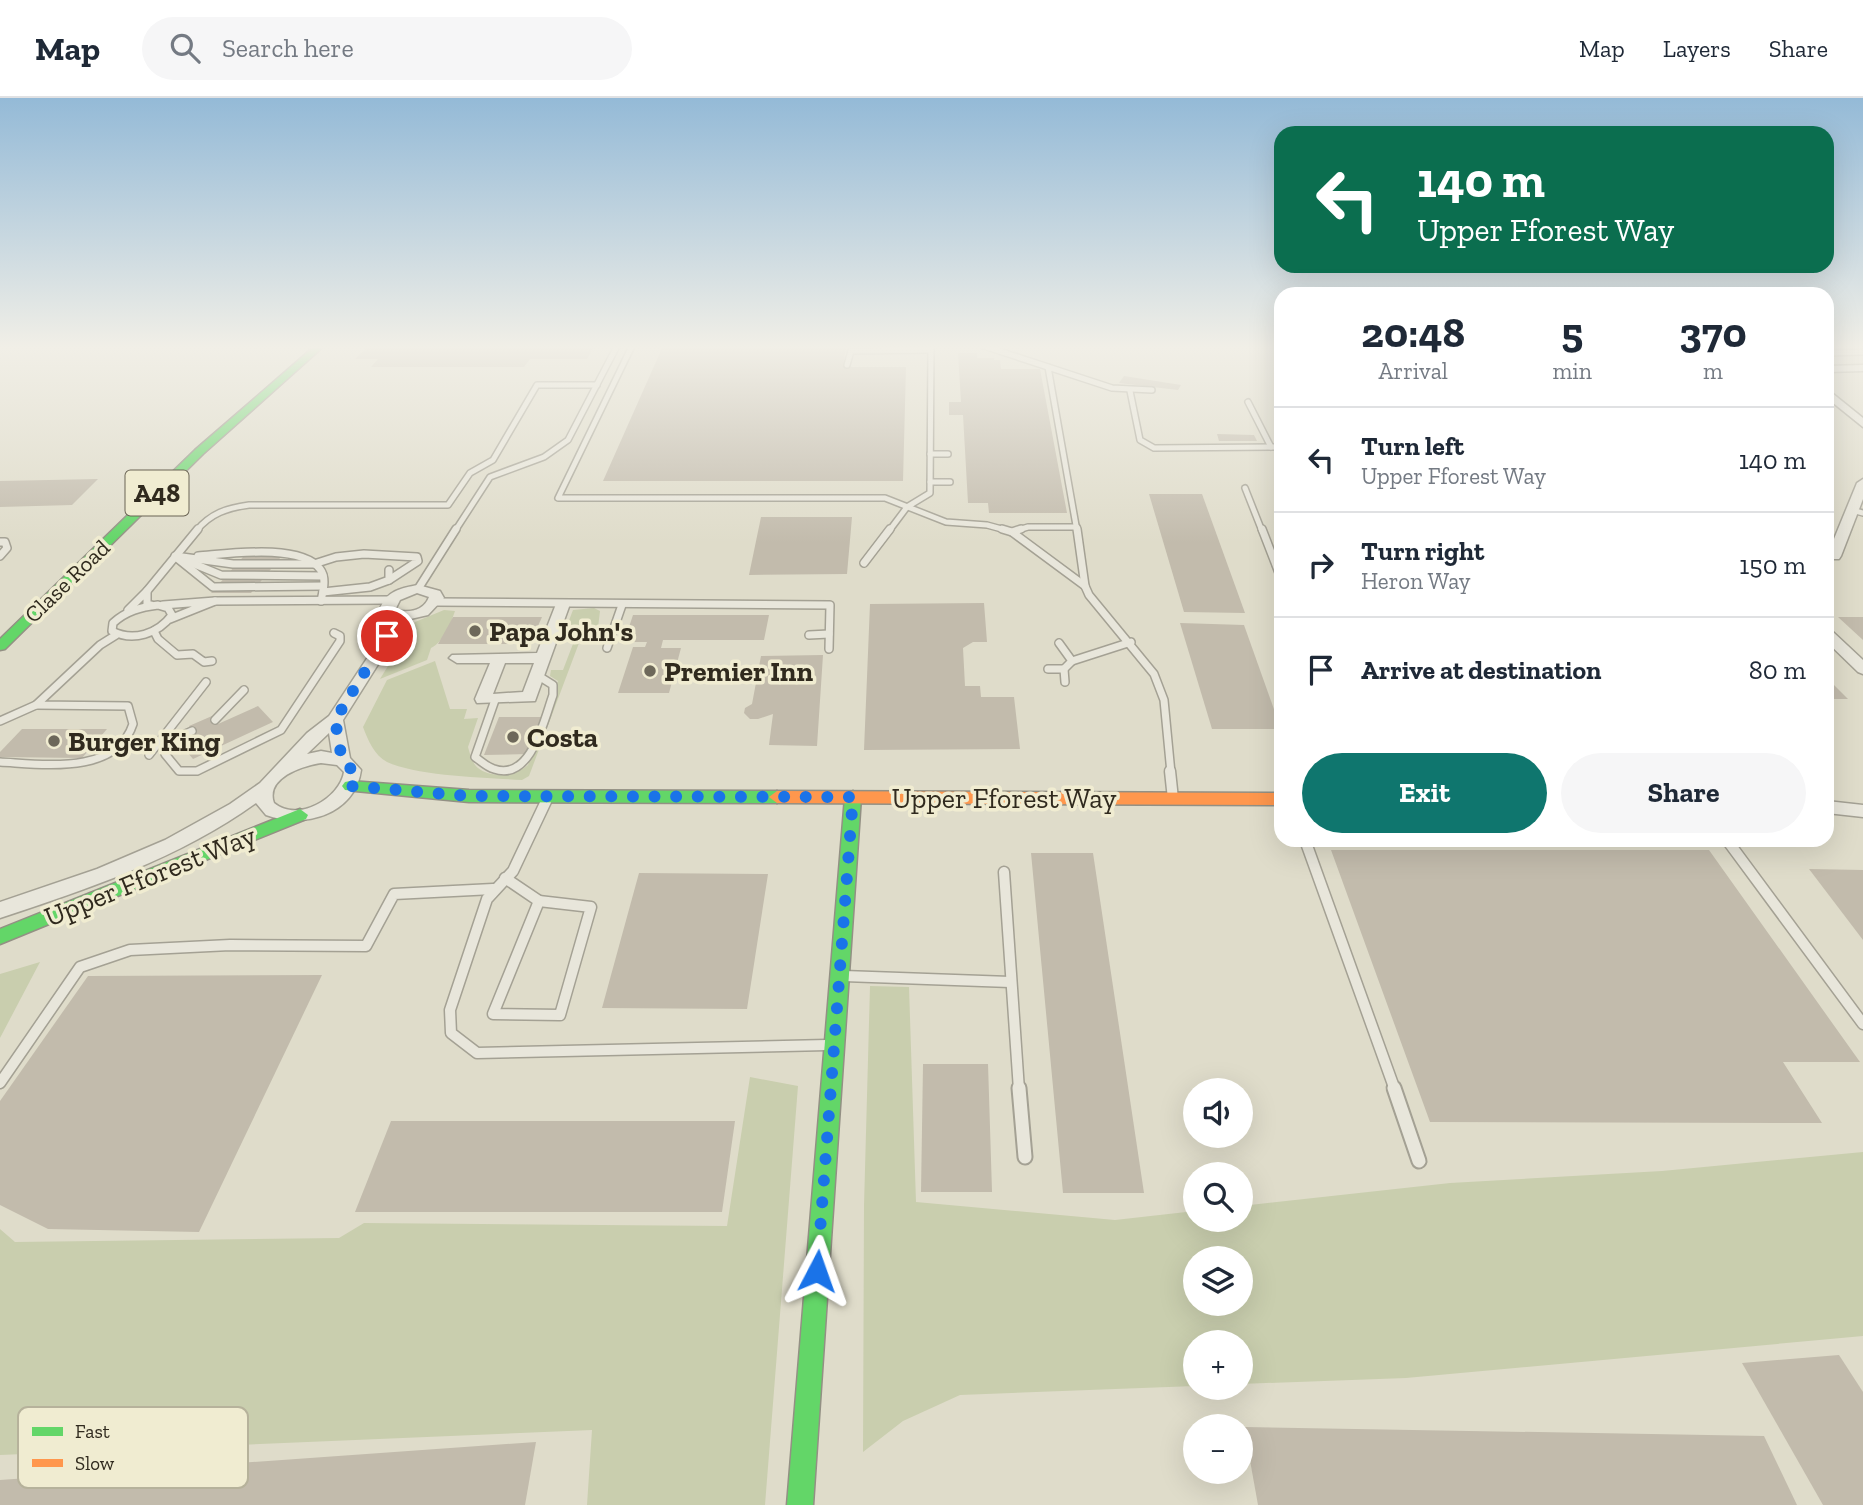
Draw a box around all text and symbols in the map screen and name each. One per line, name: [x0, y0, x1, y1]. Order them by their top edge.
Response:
search box: [142, 17, 632, 80]
text: Map: [35, 29, 100, 68]
icon: search: [166, 29, 204, 67]
text: Search here: [222, 32, 354, 64]
text: Map: [1579, 34, 1625, 63]
text: Layers: [1663, 34, 1731, 63]
text: Share: [1769, 34, 1828, 63]
text: 140 m: [1417, 151, 1545, 210]
icon: left: [1302, 154, 1393, 245]
text: Upper Fforest Way: [1417, 211, 1674, 249]
text: 20:48: [1361, 307, 1465, 358]
text: 5: [1561, 307, 1583, 358]
text: 370: [1679, 307, 1747, 358]
text: Arrival: [1379, 357, 1448, 385]
text: min: [1552, 357, 1592, 385]
text: m: [1703, 357, 1723, 385]
text: Turn left: [1361, 430, 1464, 462]
icon: left: [1302, 441, 1340, 479]
text: 140 m: [1739, 444, 1806, 476]
text: Upper Fforest Way: [1361, 462, 1546, 490]
road number: A48: [125, 470, 188, 516]
street label: Clase Road: [19, 533, 116, 628]
text: Turn right: [1361, 535, 1484, 567]
icon: right: [1302, 546, 1340, 584]
text: 150 m: [1739, 549, 1806, 581]
text: Heron Way: [1361, 567, 1471, 595]
pin: [357, 606, 417, 666]
place label: Papa John's: [489, 615, 633, 648]
icon: arrive: [368, 617, 406, 655]
marker: Papa John's: [467, 623, 483, 639]
icon: arrive: [1302, 651, 1340, 689]
text: Arrive at destination: [1361, 654, 1601, 686]
text: 80 m: [1749, 654, 1806, 686]
place label: Premier Inn: [664, 655, 813, 688]
marker: Premier Inn: [642, 663, 658, 679]
place label: Costa: [527, 721, 598, 754]
place label: Burger King: [68, 725, 221, 758]
marker: Costa: [505, 729, 521, 745]
marker: Burger King: [46, 733, 62, 749]
button: Exit: [1302, 753, 1547, 833]
button: Share: [1561, 753, 1806, 833]
street label: Upper Fforest Way: [891, 782, 1117, 815]
street label: Upper Fforest Way: [39, 818, 261, 933]
map controls: [1183, 1078, 1253, 1484]
button: sound: [1183, 1078, 1253, 1148]
button: search: [1183, 1162, 1253, 1232]
position arrow: [780, 1234, 854, 1308]
button: layers: [1183, 1246, 1253, 1316]
button: +: [1183, 1330, 1253, 1400]
legend: [18, 1407, 248, 1488]
button: −: [1183, 1414, 1253, 1484]
text: Fast: [75, 1420, 110, 1443]
text: Slow: [75, 1452, 115, 1475]

